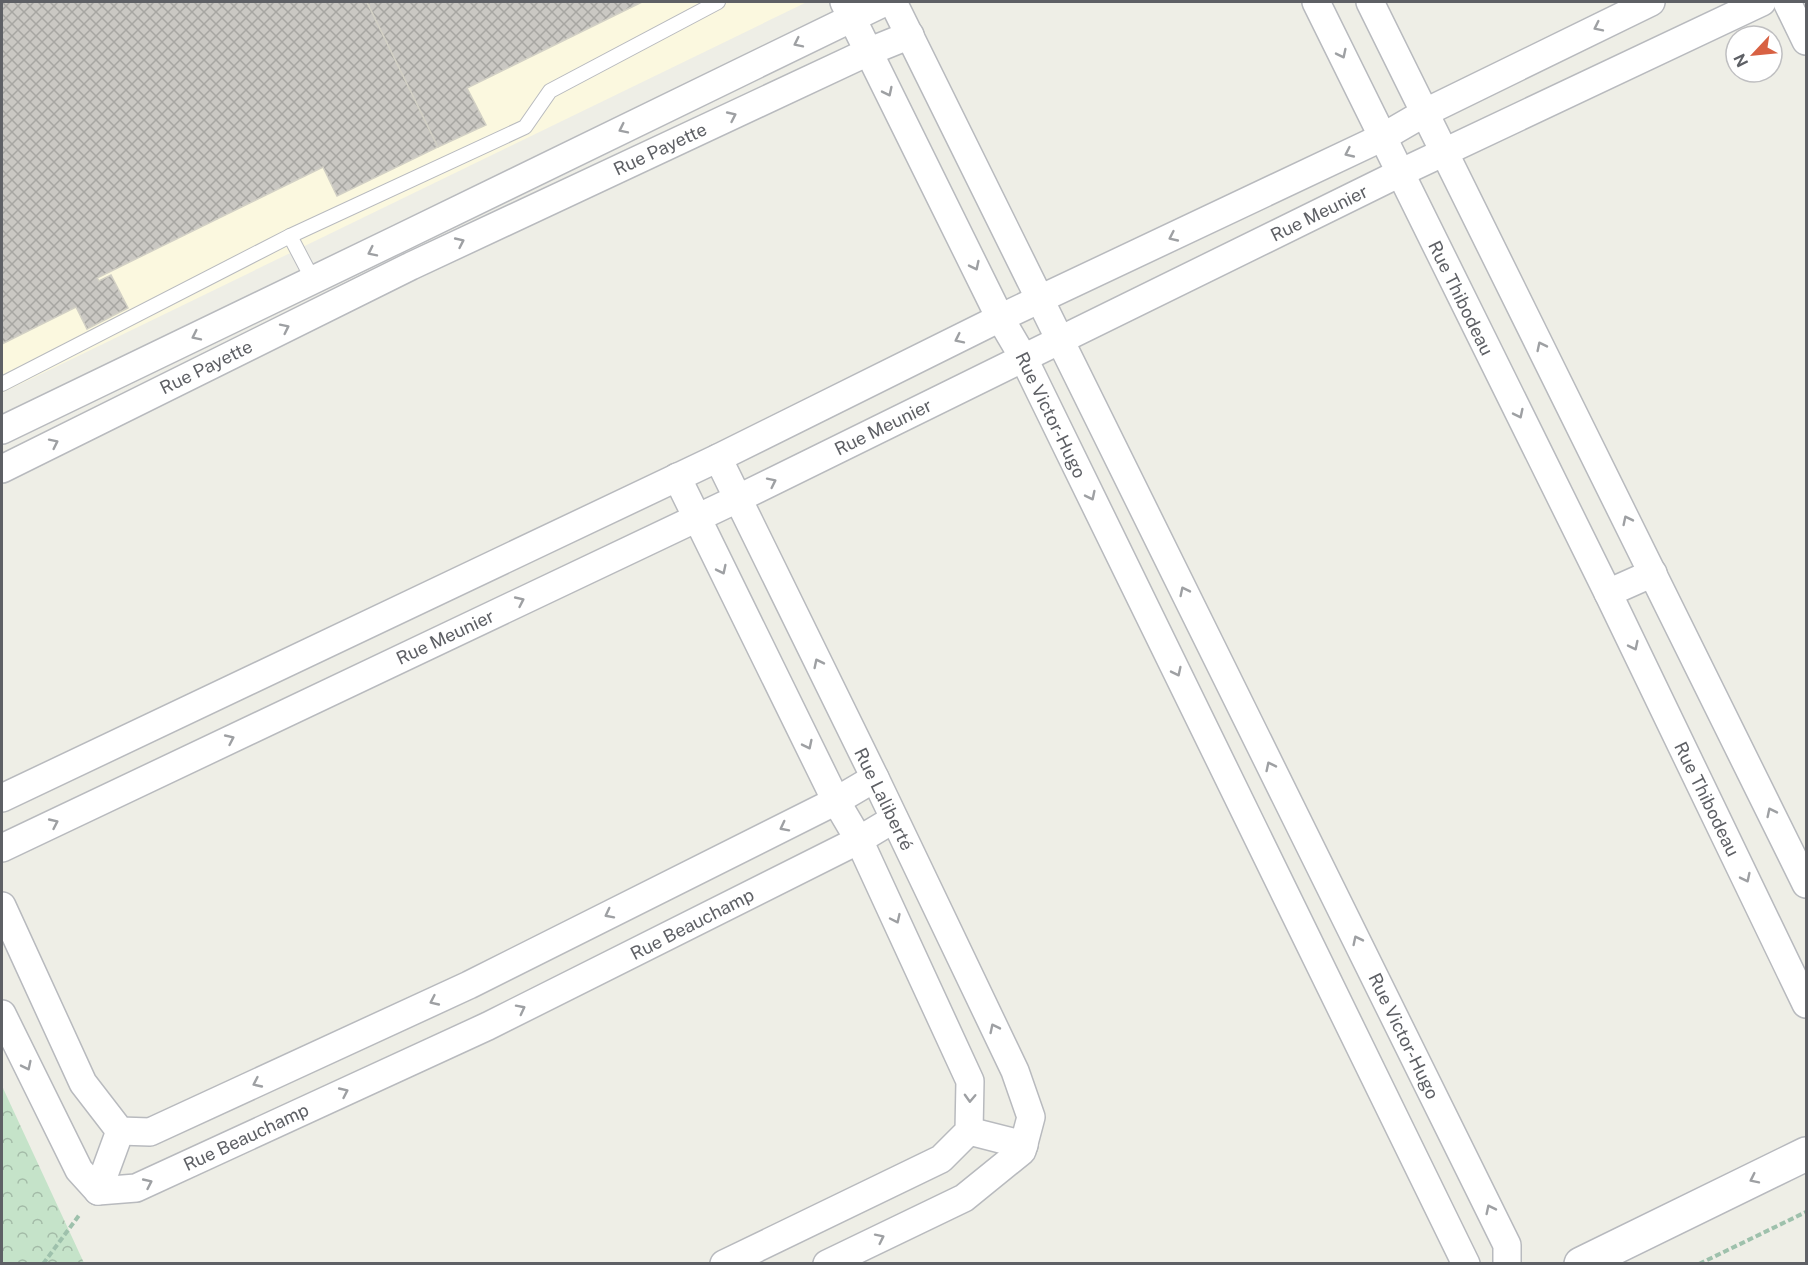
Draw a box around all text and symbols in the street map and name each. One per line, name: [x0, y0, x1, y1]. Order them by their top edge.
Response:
one-way arrow: [1593, 20, 1604, 32]
north arrow: [1724, 24, 1784, 84]
one-way arrow: [793, 36, 804, 47]
one-way arrow: [1335, 48, 1347, 59]
text: N: [1730, 51, 1752, 70]
one-way arrow: [881, 85, 892, 96]
one-way arrow: [726, 111, 737, 123]
street label: Rue Payette: [610, 118, 710, 180]
one-way arrow: [618, 122, 629, 133]
one-way arrow: [1344, 145, 1355, 157]
street label: Rue Meunier: [1267, 180, 1371, 246]
one-way arrow: [1168, 229, 1179, 241]
street label: Rue Thibodeau: [1424, 237, 1498, 359]
one-way arrow: [454, 238, 465, 250]
one-way arrow: [367, 244, 378, 256]
one-way arrow: [967, 260, 979, 271]
one-way arrow: [279, 324, 289, 335]
one-way arrow: [192, 328, 203, 340]
one-way arrow: [954, 331, 965, 343]
street label: Rue Payette: [156, 336, 256, 398]
one-way arrow: [1536, 341, 1548, 352]
street label: Rue Victor-Hugo: [1011, 349, 1091, 481]
street label: Rue Meunier: [831, 394, 935, 460]
one-way arrow: [1512, 408, 1524, 419]
one-way arrow: [47, 438, 58, 450]
one-way arrow: [766, 477, 777, 489]
one-way arrow: [1084, 490, 1096, 501]
one-way arrow: [1623, 516, 1635, 527]
one-way arrow: [714, 564, 726, 575]
one-way arrow: [1179, 586, 1191, 597]
one-way arrow: [514, 597, 525, 609]
street label: Rue Meunier: [393, 605, 497, 669]
one-way arrow: [1626, 639, 1638, 650]
one-way arrow: [814, 659, 825, 670]
one-way arrow: [1170, 665, 1181, 676]
one-way arrow: [224, 735, 235, 747]
street label: Rue Thibodeau: [1670, 738, 1744, 860]
one-way arrow: [801, 739, 813, 750]
street label: Rue Laliberté: [850, 744, 918, 854]
one-way arrow: [1266, 761, 1277, 772]
one-way arrow: [1767, 808, 1779, 819]
one-way arrow: [48, 819, 59, 831]
one-way arrow: [779, 820, 790, 831]
one-way arrow: [1738, 872, 1750, 883]
street label: Rue Beauchamp: [627, 884, 757, 964]
one-way arrow: [605, 907, 616, 919]
one-way arrow: [888, 913, 900, 924]
one-way arrow: [1352, 936, 1364, 947]
street label: Rue Victor-Hugo: [1364, 970, 1444, 1102]
one-way arrow: [430, 993, 441, 1005]
one-way arrow: [514, 1005, 525, 1017]
one-way arrow: [990, 1023, 1002, 1034]
one-way arrow: [20, 1060, 32, 1071]
one-way arrow: [253, 1075, 264, 1087]
one-way arrow: [338, 1087, 349, 1099]
one-way arrow: [963, 1093, 976, 1102]
street label: Rue Beauchamp: [180, 1099, 312, 1175]
one-way arrow: [1749, 1172, 1760, 1184]
one-way arrow: [142, 1178, 153, 1190]
one-way arrow: [1485, 1205, 1497, 1216]
one-way arrow: [873, 1234, 884, 1246]

